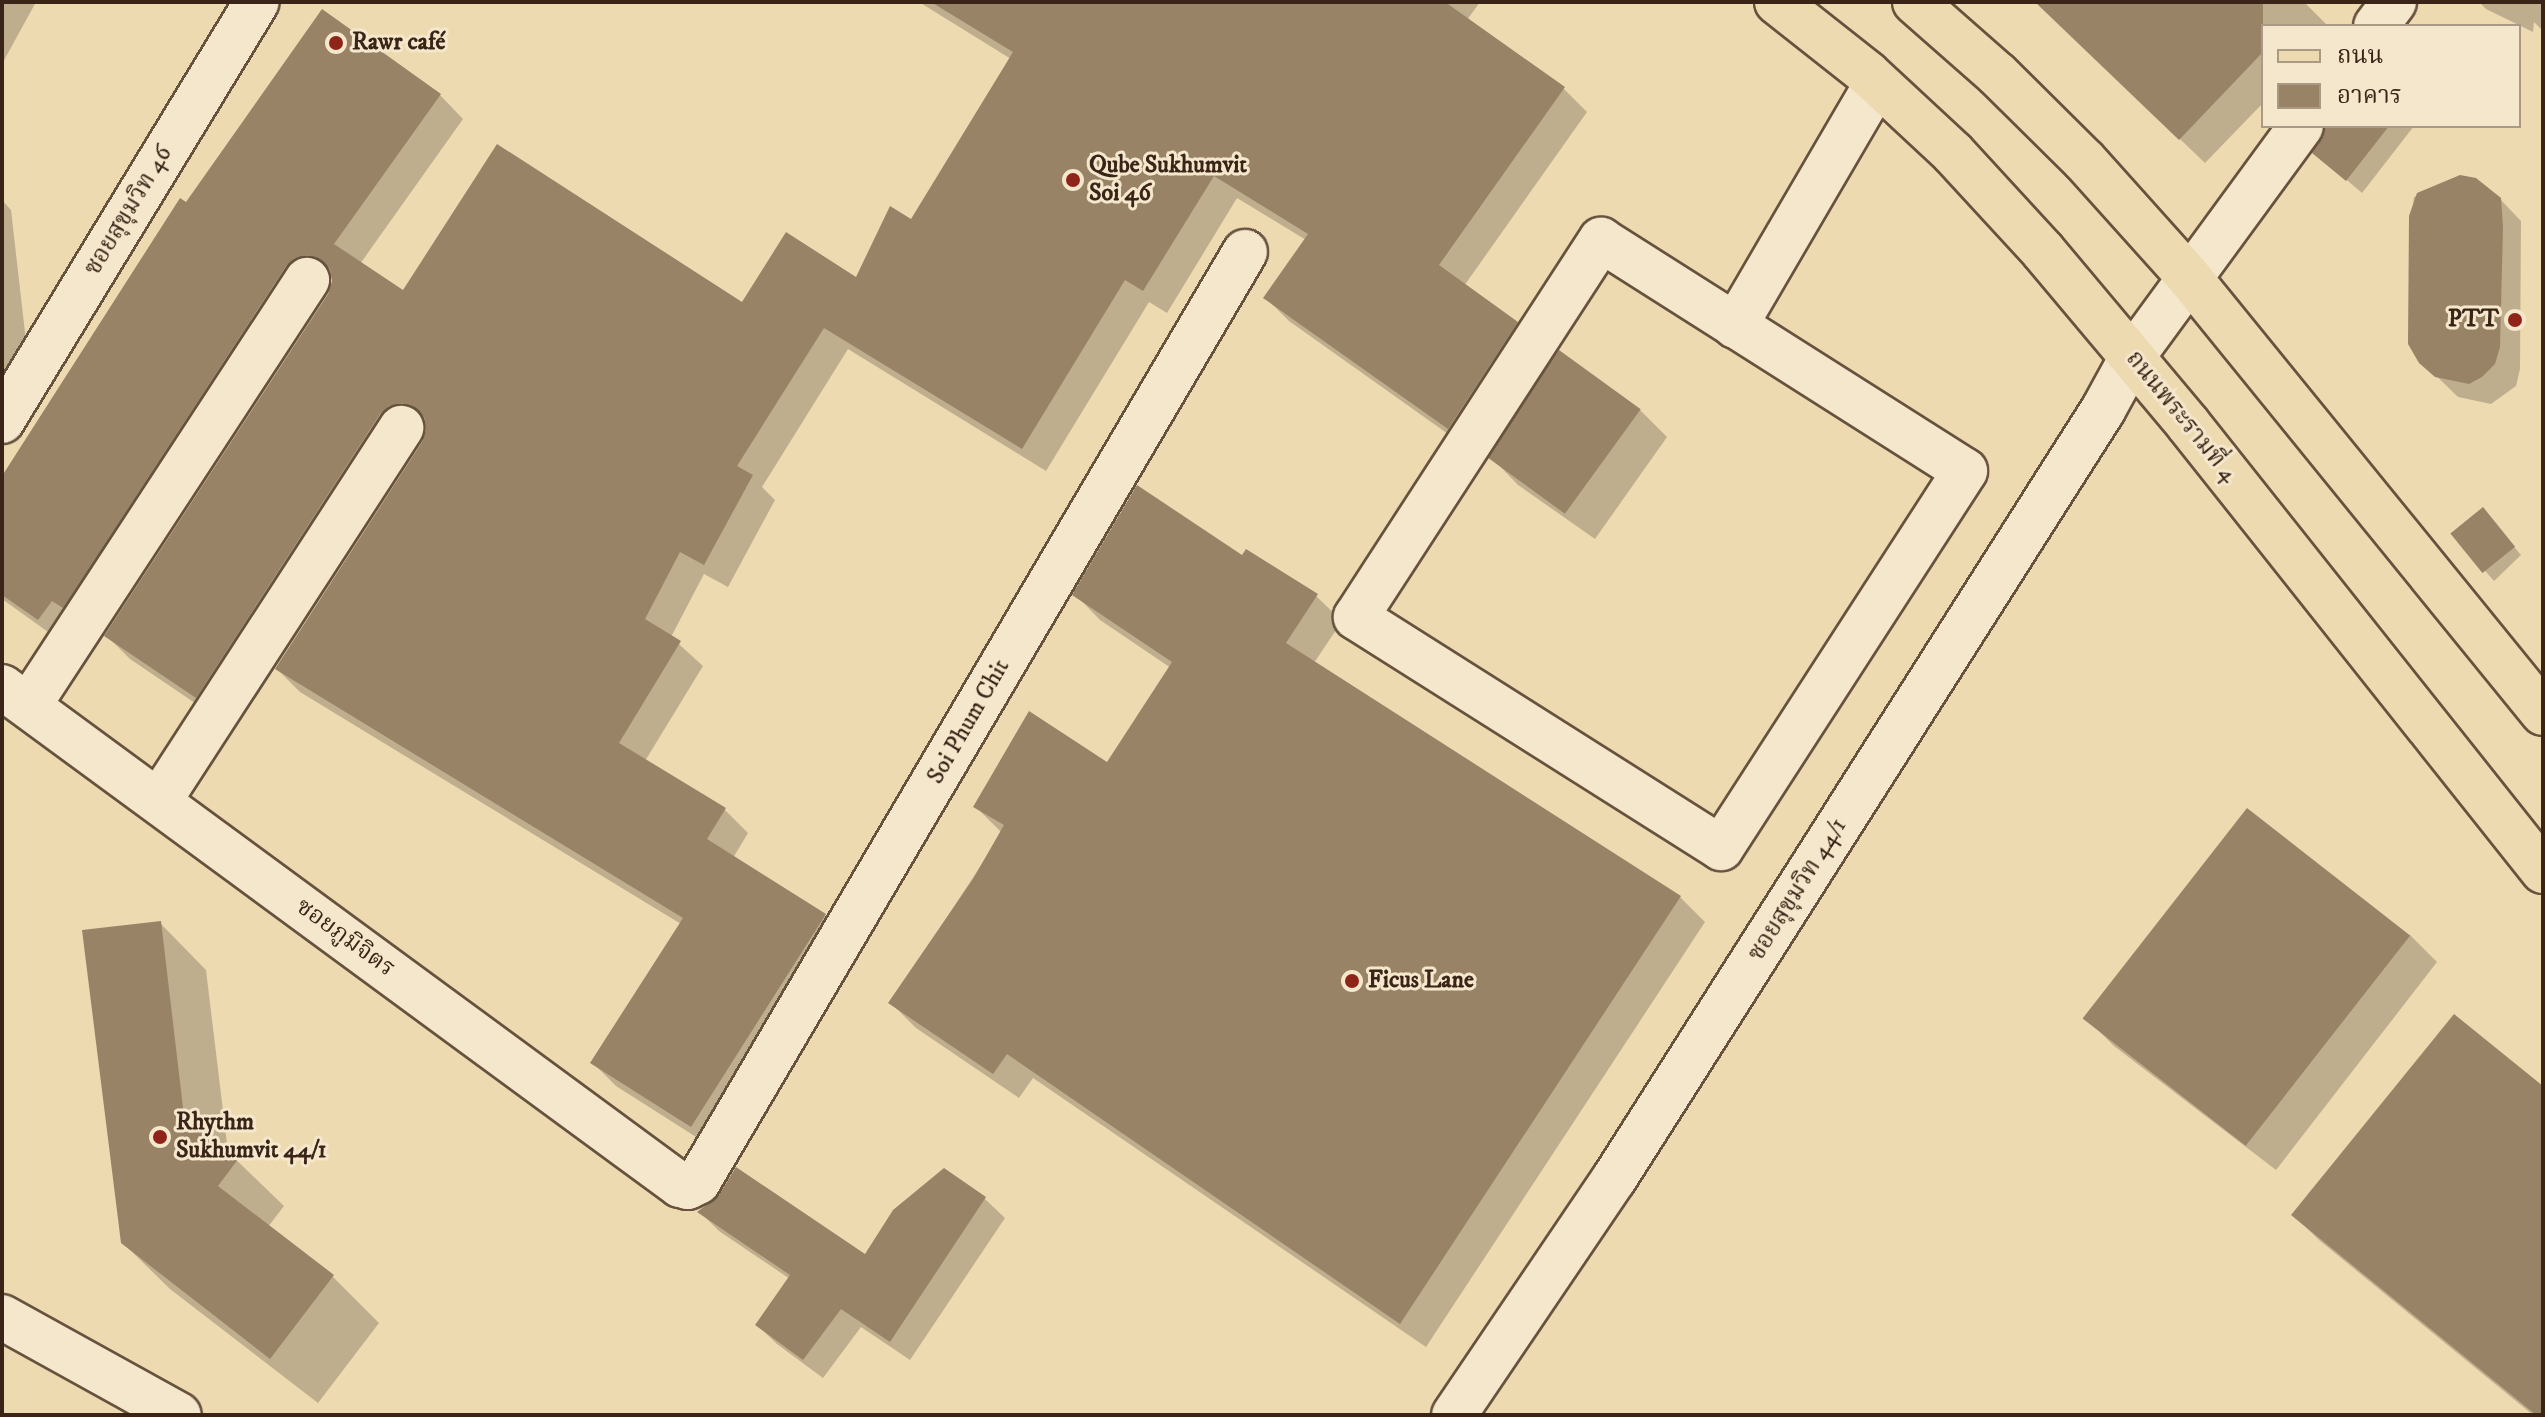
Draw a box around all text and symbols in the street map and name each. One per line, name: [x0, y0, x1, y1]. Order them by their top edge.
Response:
legend: [2261, 24, 2521, 128]
place label: Rawr café: [352, 29, 445, 57]
marker: Rawr café: [327, 34, 345, 52]
text: ถนน: [2337, 41, 2383, 71]
text: อาคาร: [2337, 81, 2402, 111]
street label: ซอยสุขุมวิท 46: [79, 141, 179, 281]
place label: Qube Sukhumvit Soi 46: [1089, 152, 1247, 208]
marker: Qube Sukhumvit Soi 46: [1064, 171, 1082, 189]
place label: PTT: [2448, 306, 2499, 334]
marker: PTT: [2506, 311, 2524, 329]
street label: ถนนพระรามที่ 4: [2119, 345, 2243, 489]
street label: Soi Phum Chit: [922, 655, 1016, 789]
street label: ซอยสุขุมวิท 44/1: [1743, 813, 1853, 967]
street label: ซอยภูมิจิตร: [290, 893, 400, 983]
place label: Ficus Lane: [1368, 967, 1474, 995]
marker: Ficus Lane: [1343, 972, 1361, 990]
place label: Rhythm Sukhumvit 44/1: [176, 1109, 326, 1165]
marker: Rhythm Sukhumvit 44/1: [151, 1128, 169, 1146]

